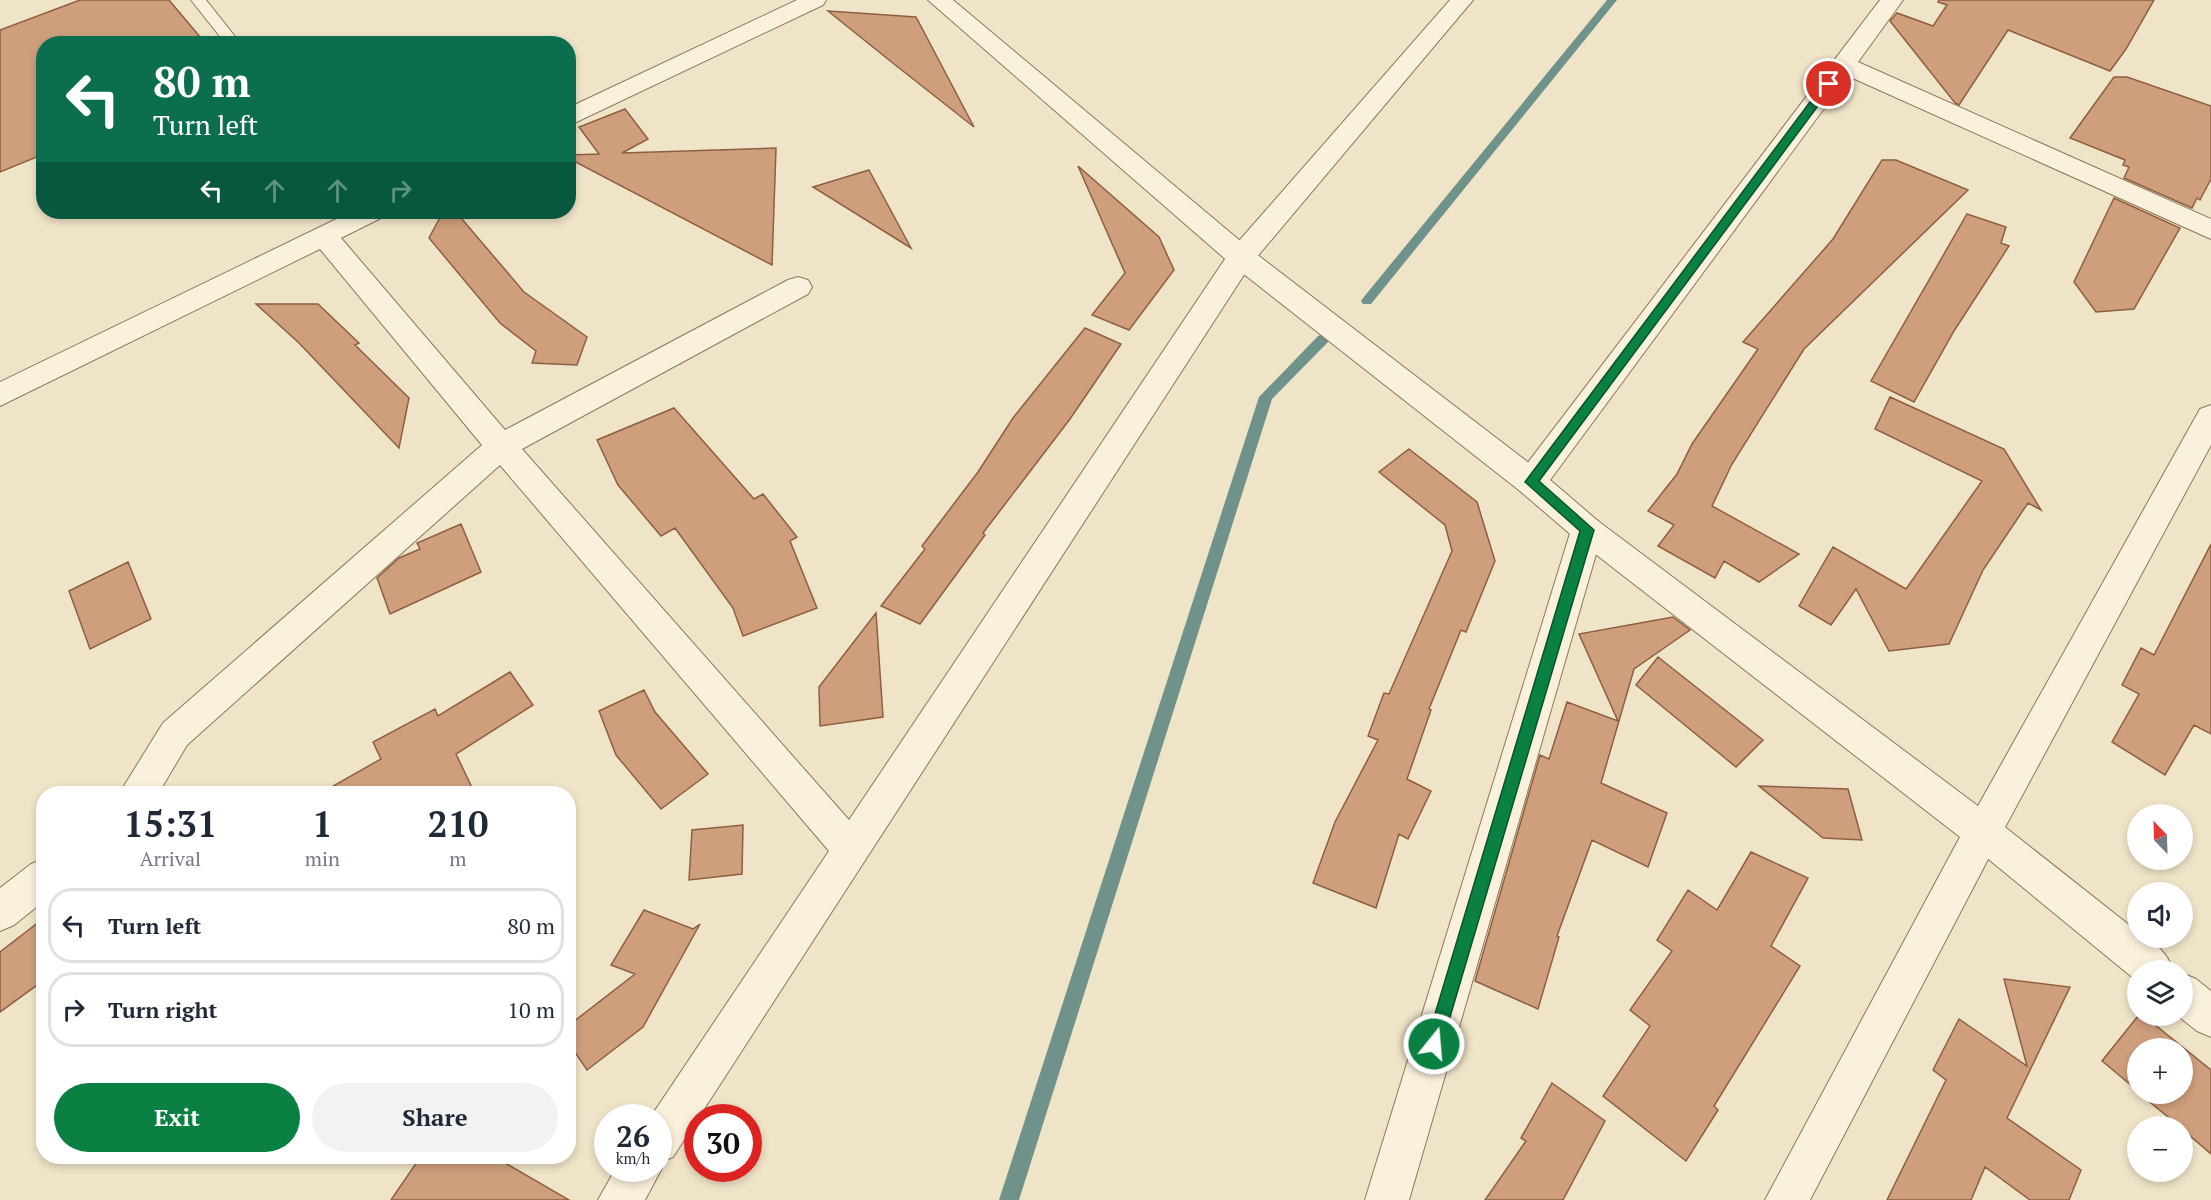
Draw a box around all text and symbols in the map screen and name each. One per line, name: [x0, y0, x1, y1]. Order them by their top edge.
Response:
text: 80 m: [153, 53, 251, 109]
pin: [1803, 58, 1854, 109]
icon: left: [54, 60, 132, 138]
icon: arrive: [1812, 67, 1845, 100]
text: Turn left: [153, 107, 258, 143]
icon: left: [195, 174, 228, 207]
icon: ahead: [258, 174, 291, 207]
icon: ahead: [321, 174, 354, 207]
icon: right: [384, 174, 417, 207]
text: 15:31: [124, 800, 217, 847]
text: 1: [312, 800, 333, 847]
text: 210: [427, 800, 488, 847]
north arrow: [2127, 804, 2193, 870]
map controls: [2127, 804, 2193, 1182]
text: Arrival: [140, 845, 201, 872]
text: min: [305, 845, 340, 872]
text: m: [449, 845, 467, 872]
button: sound: [2127, 882, 2193, 948]
icon: left: [57, 909, 90, 942]
text: Turn left: [108, 911, 201, 940]
text: 80 m: [507, 911, 555, 940]
button: layers: [2127, 960, 2193, 1026]
icon: right: [57, 993, 90, 1026]
text: Turn right: [108, 995, 217, 1024]
text: 10 m: [507, 995, 555, 1024]
position arrow: [1402, 1012, 1466, 1076]
button: +: [2127, 1038, 2193, 1104]
button: Exit: [54, 1083, 300, 1152]
button: Share: [312, 1083, 558, 1152]
speed limit sign: 30: [684, 1104, 762, 1182]
text: 26: [616, 1116, 650, 1156]
button: −: [2127, 1116, 2193, 1182]
text: km/h: [616, 1148, 650, 1168]

